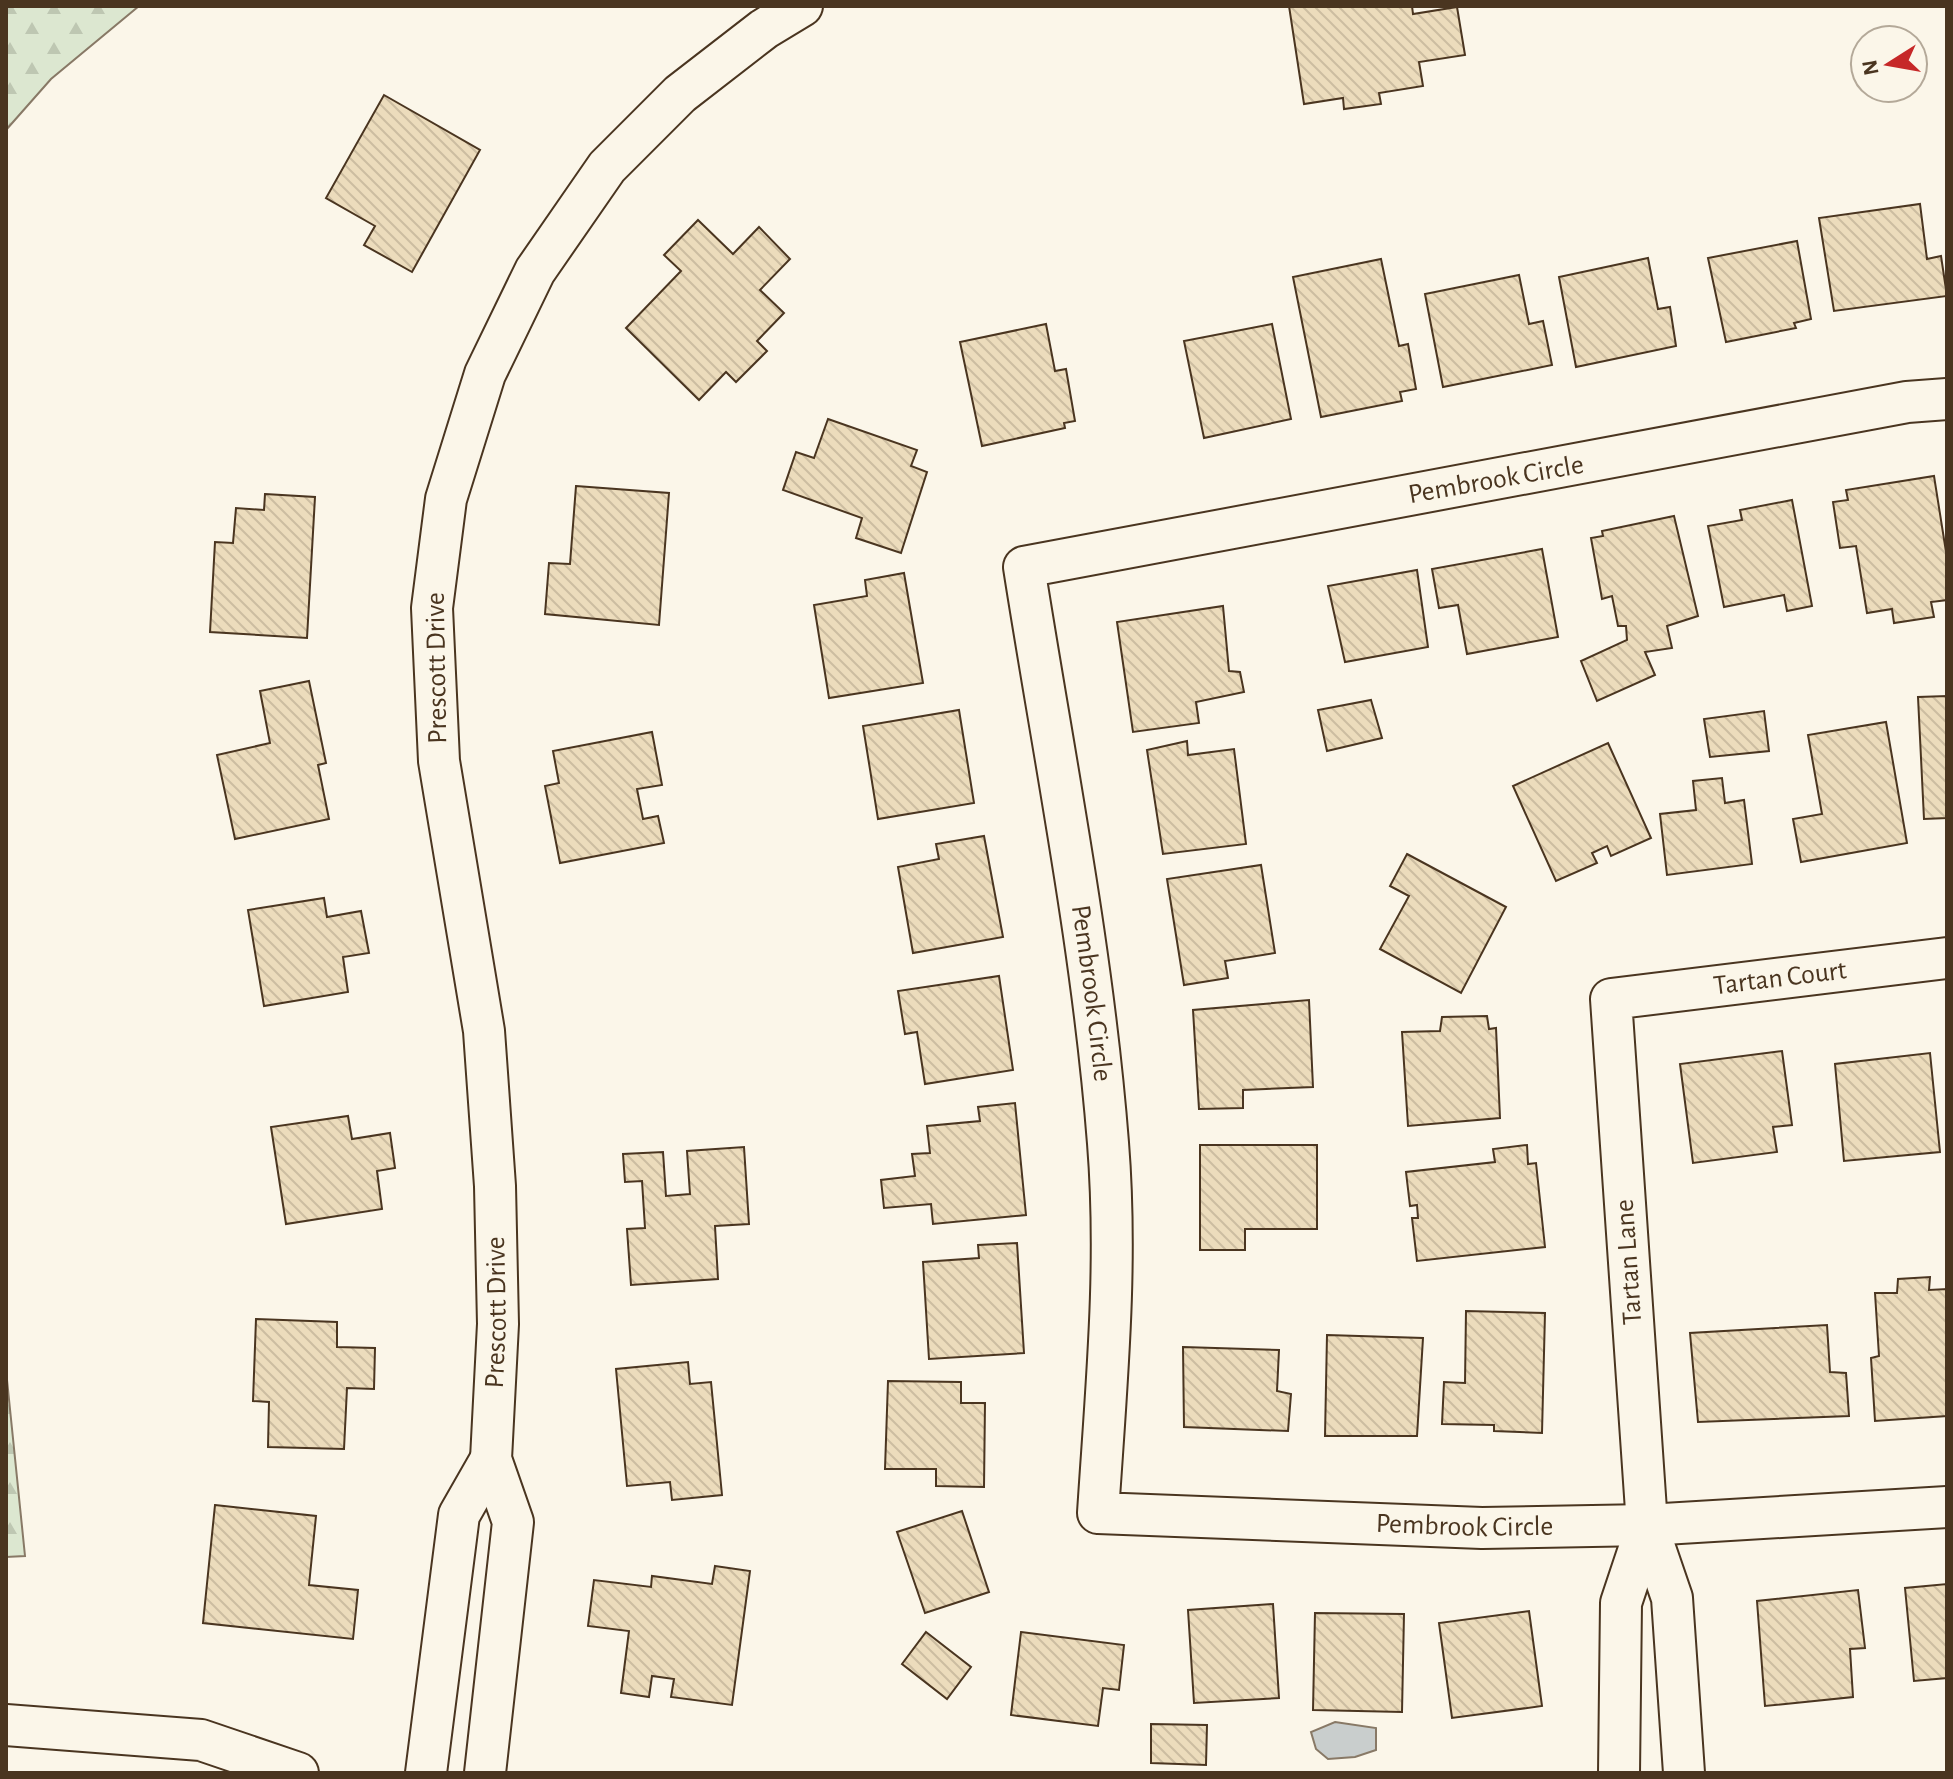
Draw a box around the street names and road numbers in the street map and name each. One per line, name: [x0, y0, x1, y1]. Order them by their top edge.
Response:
street label: Pembrook Circle: [1406, 451, 1586, 509]
street label: Prescott Drive: [422, 592, 452, 744]
street label: Pembrook Circle: [1066, 903, 1116, 1083]
street label: Tartan Court: [1712, 956, 1848, 1000]
street label: Tartan Lane: [1611, 1198, 1647, 1326]
street label: Prescott Drive: [481, 1236, 512, 1389]
street label: Pembrook Circle: [1375, 1510, 1554, 1542]

